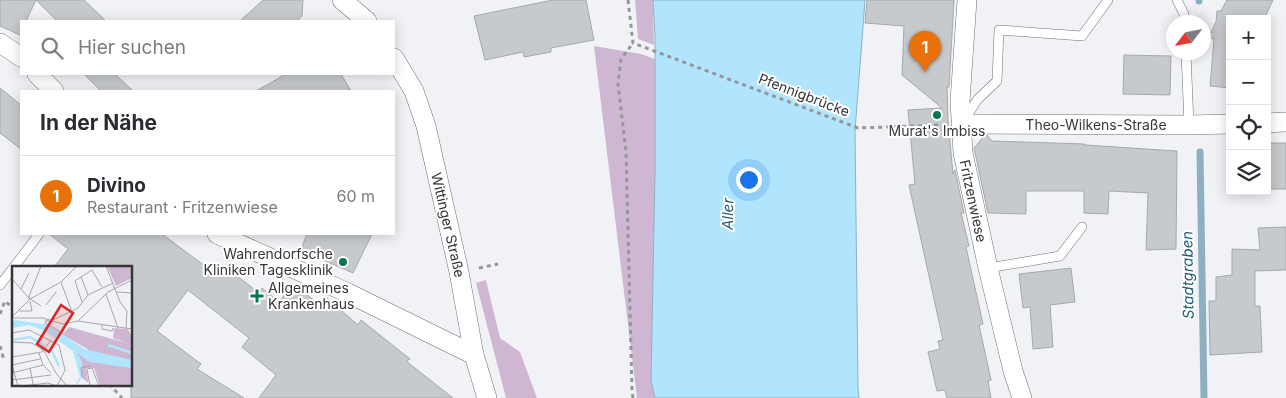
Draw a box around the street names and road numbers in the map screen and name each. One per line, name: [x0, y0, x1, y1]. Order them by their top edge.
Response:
street label: Pfennigbrücke: [756, 69, 852, 120]
street label: Theo-Wilkens-Straße: [1025, 116, 1167, 133]
street label: Fritzenwiese: [956, 158, 991, 244]
street label: Wittinger Straße: [428, 171, 469, 279]

